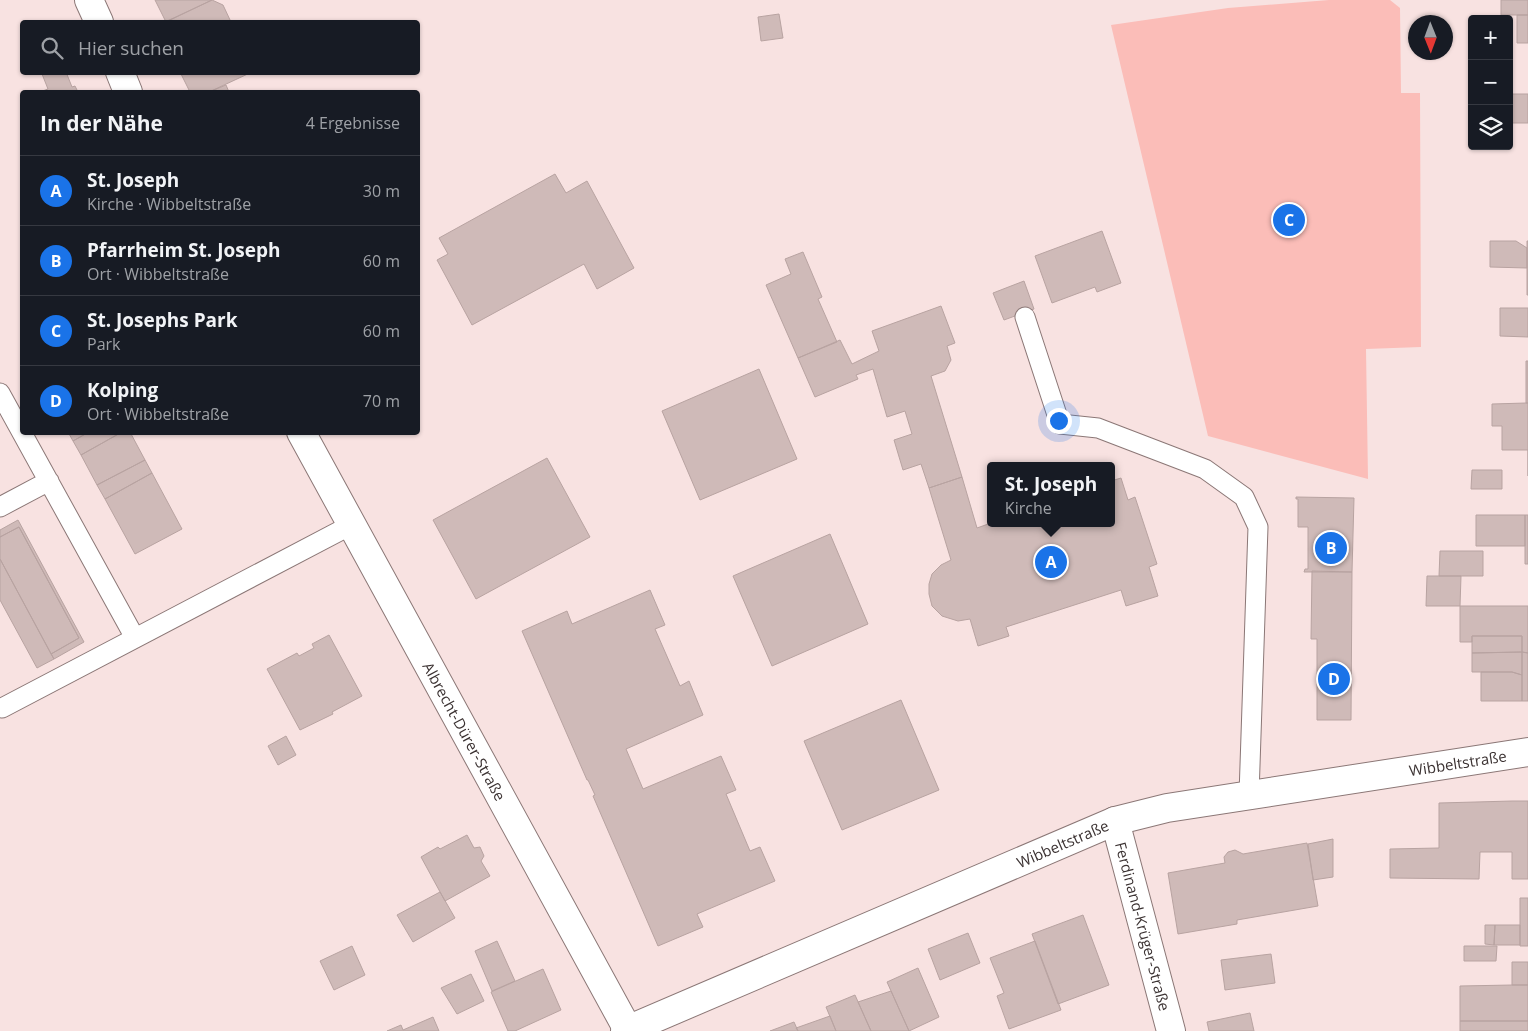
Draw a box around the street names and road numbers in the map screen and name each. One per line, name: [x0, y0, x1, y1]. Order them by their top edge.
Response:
street label: Albrecht-Dürer-Straße: [419, 658, 511, 804]
street label: Wibbeltstraße: [1408, 745, 1508, 780]
street label: Wibbeltstraße: [1013, 815, 1112, 872]
street label: Ferdinand-Krüger-Straße: [1111, 840, 1175, 1013]

